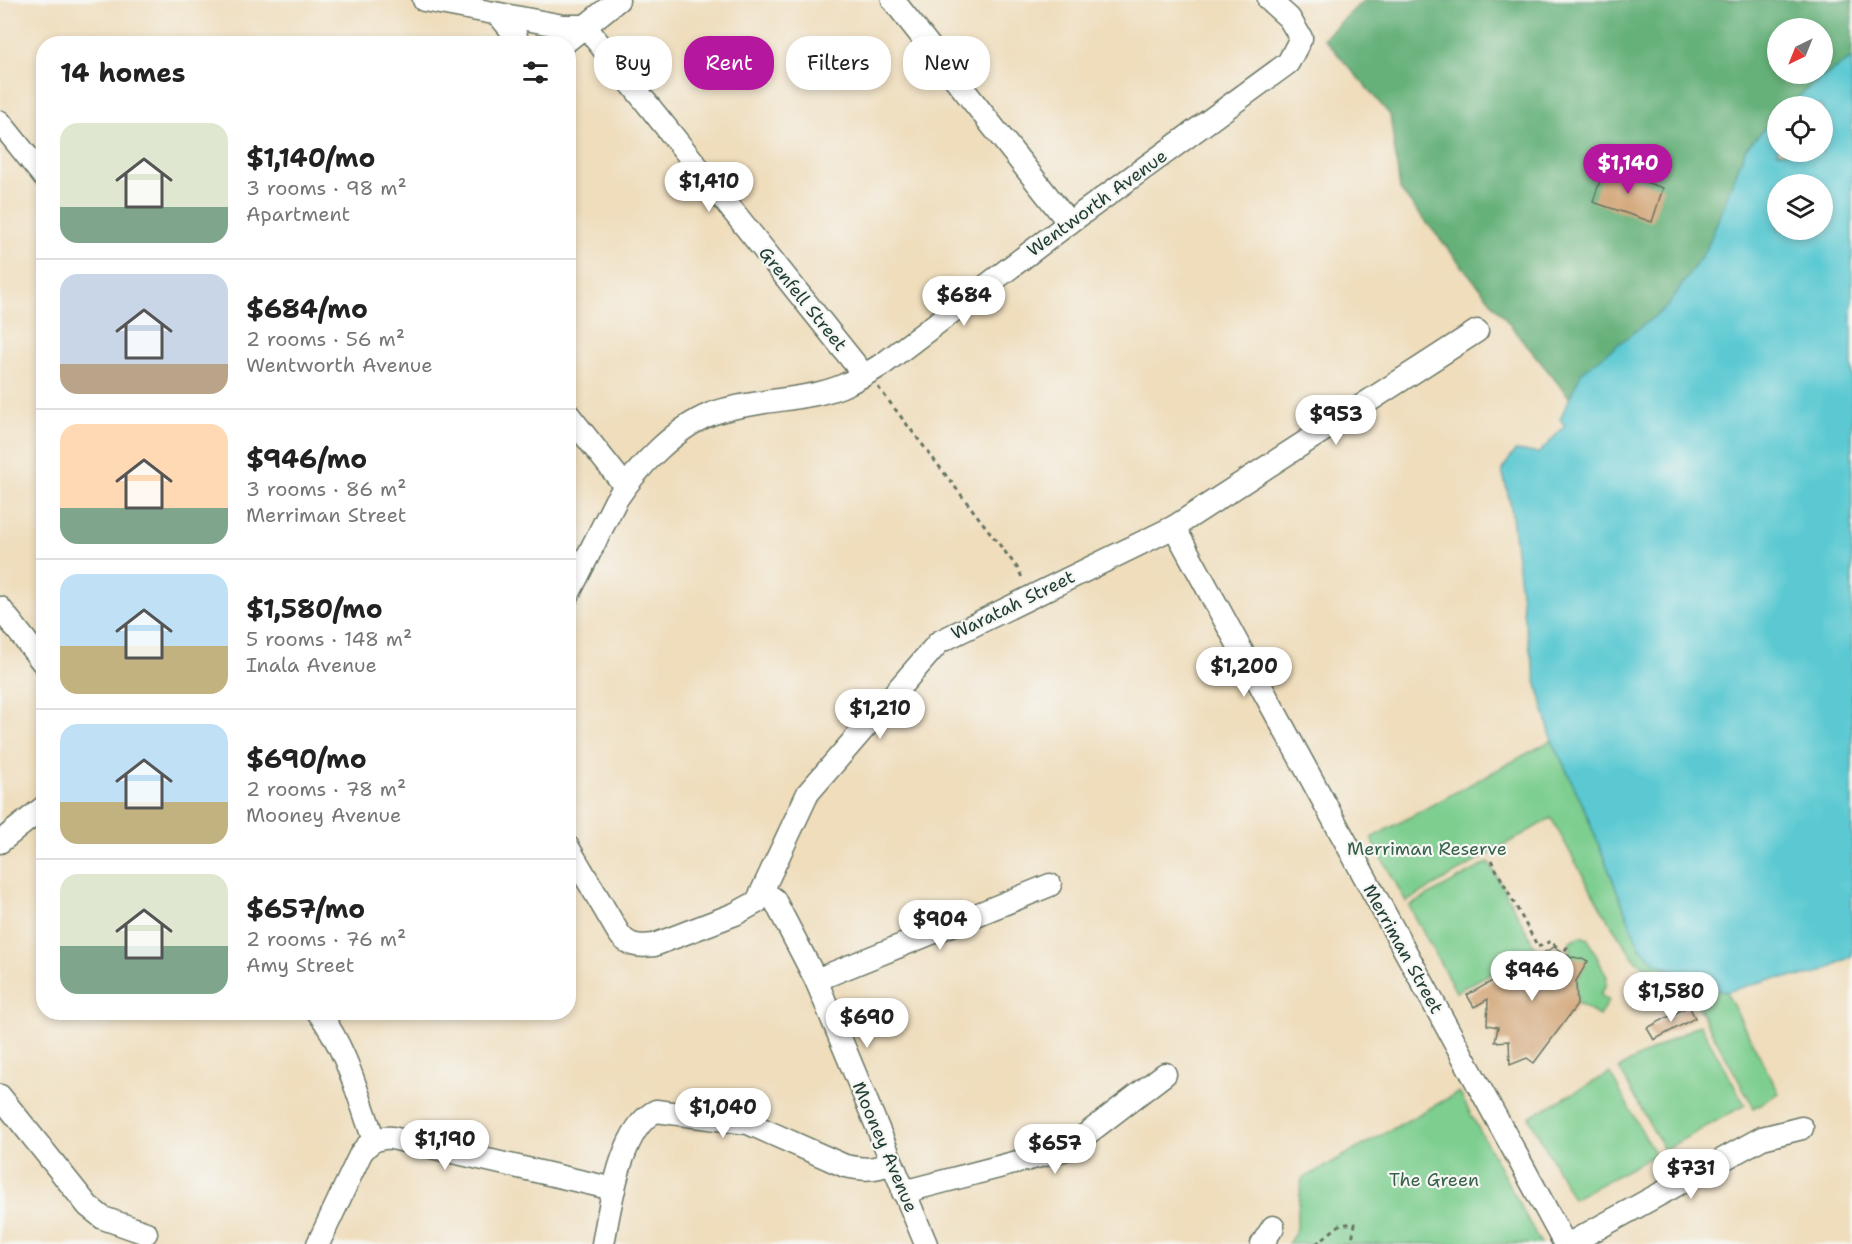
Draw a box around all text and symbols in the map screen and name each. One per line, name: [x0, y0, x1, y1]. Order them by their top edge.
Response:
north arrow: [1767, 18, 1833, 84]
map controls: [1767, 18, 1833, 240]
chip: Buy: [594, 36, 672, 90]
chip: Rent: [684, 36, 774, 90]
chip: Filters: [786, 36, 891, 90]
chip: New: [903, 36, 990, 90]
text: 14 homes: [60, 55, 186, 90]
icon: filters: [519, 56, 552, 89]
button: locate: [1767, 96, 1833, 162]
text: $1,140/mo: [246, 140, 375, 175]
street label: Wentworth Avenue: [1022, 144, 1172, 262]
pin: $1,140: [1579, 144, 1677, 195]
icon: home: [108, 147, 180, 219]
text: $1,140: [1597, 150, 1659, 176]
pin: $1,410: [660, 162, 758, 213]
text: $1,410: [679, 168, 739, 194]
button: layers: [1767, 174, 1833, 240]
text: 3 rooms · 98 m²: [246, 175, 407, 201]
text: Apartment: [246, 201, 350, 227]
street label: Grenfell Street: [753, 242, 853, 356]
pin: $684: [928, 276, 1000, 327]
text: $684: [936, 282, 992, 308]
text: $684/mo: [246, 291, 368, 326]
icon: home: [108, 298, 180, 370]
text: 2 rooms · 56 m²: [246, 326, 405, 352]
text: Wentworth Avenue: [246, 352, 432, 378]
pin: $953: [1300, 395, 1372, 446]
text: $953: [1309, 401, 1363, 427]
text: $946/mo: [246, 441, 367, 476]
icon: home: [108, 448, 180, 520]
text: 3 rooms · 86 m²: [246, 476, 406, 502]
text: Merriman Street: [246, 502, 406, 528]
street label: Waratah Street: [947, 565, 1079, 645]
text: $1,580/mo: [246, 591, 383, 626]
icon: home: [108, 598, 180, 670]
text: 5 rooms · 148 m²: [246, 626, 412, 652]
pin: $1,200: [1195, 647, 1293, 698]
text: Inala Avenue: [246, 652, 377, 678]
text: $1,200: [1210, 653, 1278, 679]
pin: $1,210: [831, 689, 929, 740]
text: $1,210: [849, 695, 911, 721]
text: $690/mo: [246, 741, 367, 776]
icon: home: [108, 748, 180, 820]
text: 2 rooms · 78 m²: [246, 776, 406, 802]
text: Mooney Avenue: [246, 802, 401, 828]
park label: Merriman Reserve: [1347, 837, 1507, 861]
street label: Merriman Street: [1357, 880, 1449, 1018]
text: $657/mo: [246, 891, 365, 926]
icon: home: [108, 898, 180, 970]
pin: $904: [904, 900, 976, 951]
text: $904: [913, 906, 967, 932]
text: 2 rooms · 76 m²: [246, 926, 406, 952]
pin: $946: [1496, 951, 1568, 1002]
text: Amy Street: [246, 952, 355, 978]
text: $946: [1505, 957, 1559, 983]
pin: $1,580: [1622, 972, 1720, 1023]
text: $1,580: [1637, 978, 1705, 1004]
pin: $690: [831, 998, 903, 1049]
text: $690: [840, 1004, 894, 1030]
street label: Mooney Avenue: [847, 1078, 923, 1216]
pin: $1,040: [674, 1088, 772, 1139]
text: $1,040: [689, 1094, 757, 1120]
pin: $1,190: [396, 1120, 494, 1171]
pin: $657: [1019, 1124, 1091, 1175]
text: $1,190: [414, 1126, 476, 1152]
text: $657: [1028, 1130, 1082, 1156]
pin: $731: [1655, 1149, 1727, 1200]
text: $731: [1667, 1155, 1715, 1181]
park label: The Green: [1389, 1168, 1479, 1192]

